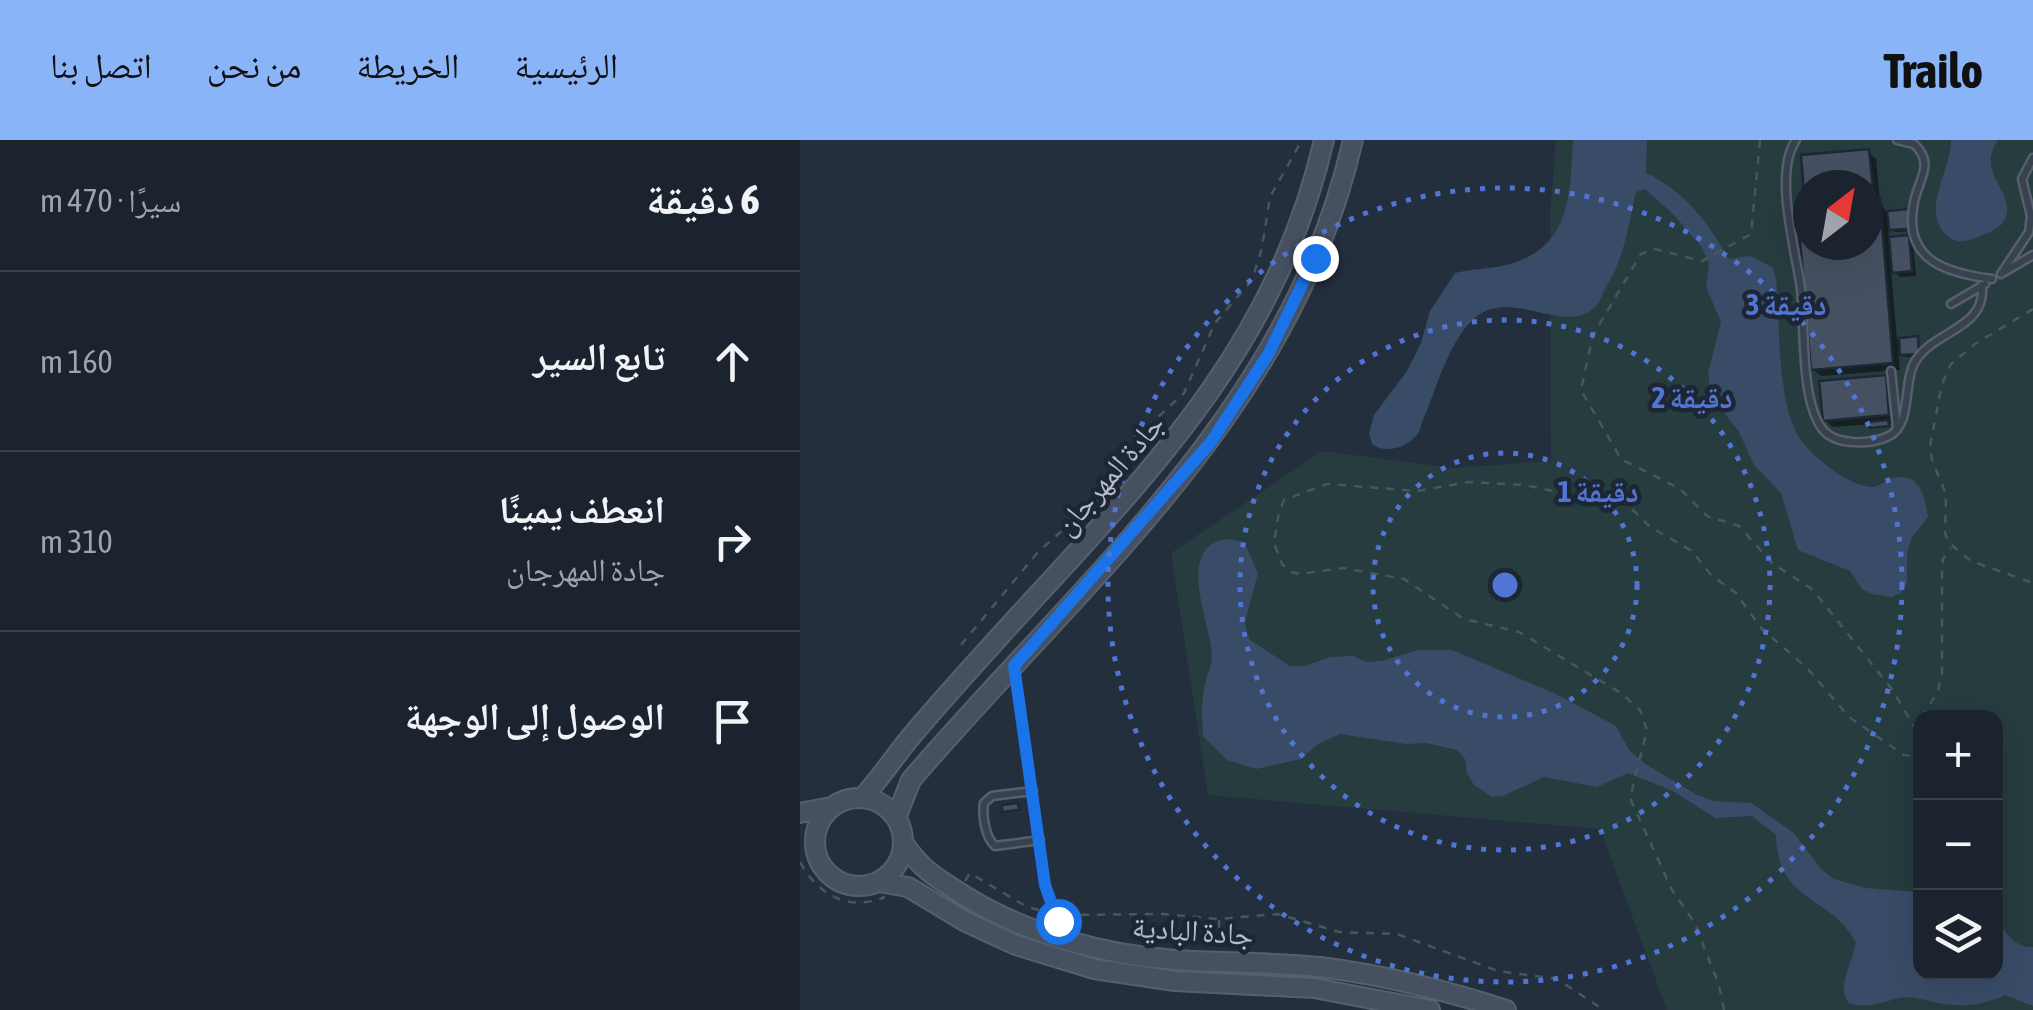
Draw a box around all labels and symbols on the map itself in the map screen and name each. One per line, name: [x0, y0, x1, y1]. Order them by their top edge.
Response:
north arrow: [1793, 170, 1883, 260]
route end: [1293, 236, 1339, 282]
text: 3 دقيقة: [1745, 287, 1827, 322]
text: 2 دقيقة: [1651, 380, 1733, 415]
street label: جادة المهرجان: [1047, 407, 1172, 543]
text: 1 دقيقة: [1557, 474, 1639, 509]
centre of rings: [1487, 567, 1523, 603]
route start: [1036, 899, 1082, 945]
street label: جادة البادية: [1131, 909, 1255, 952]

